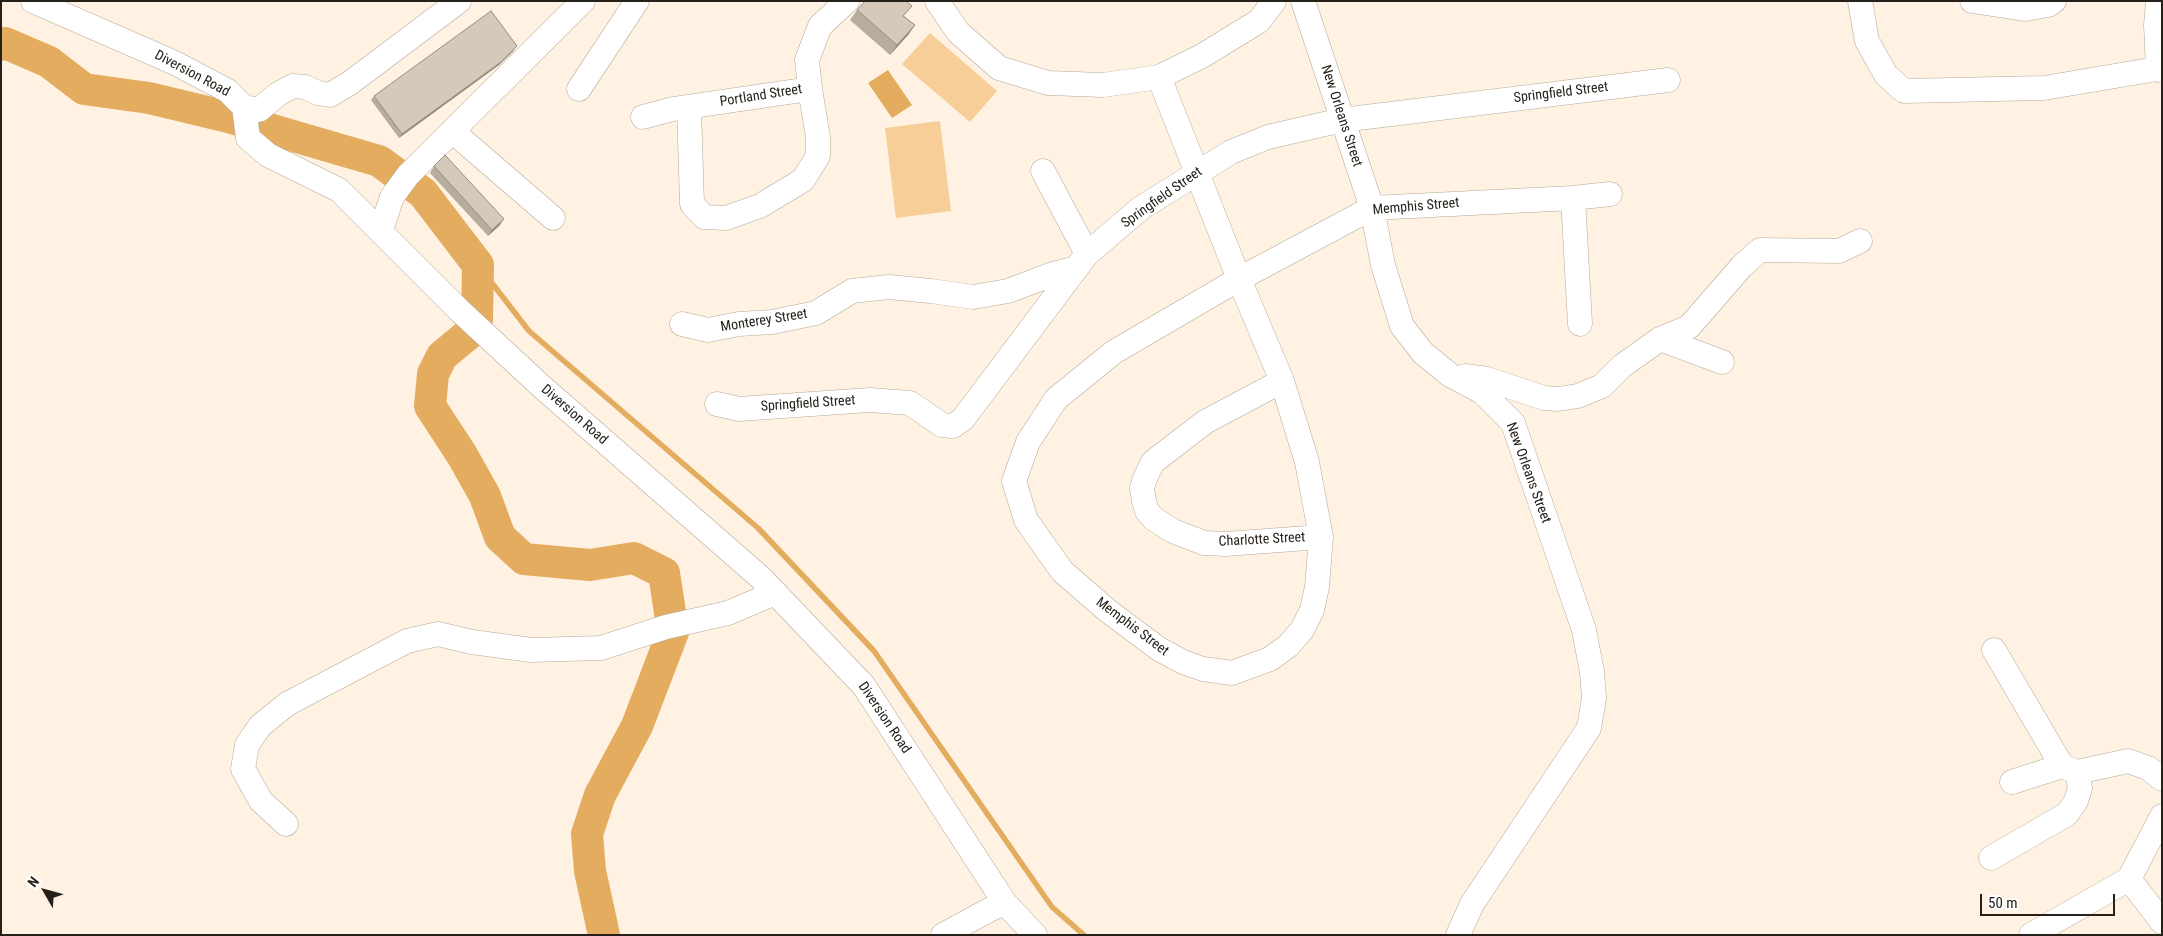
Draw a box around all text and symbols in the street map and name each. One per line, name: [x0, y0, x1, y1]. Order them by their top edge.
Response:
street label: Diversion Road: [152, 47, 232, 101]
street label: New Orleans Street: [1317, 63, 1365, 169]
street label: Springfield Street: [1513, 79, 1609, 107]
street label: Portland Street: [719, 81, 803, 111]
street label: Springfield Street: [1118, 164, 1206, 232]
street label: Memphis Street: [1372, 195, 1460, 219]
street label: Monterey Street: [719, 306, 809, 336]
street label: Diversion Road: [537, 382, 611, 448]
street label: Springfield Street: [760, 392, 856, 416]
street label: New Orleans Street: [1502, 420, 1554, 526]
street label: Charlotte Street: [1218, 529, 1306, 551]
street label: Memphis Street: [1092, 594, 1172, 660]
street label: Diversion Road: [854, 679, 914, 757]
north arrow: [20, 866, 70, 916]
text: N: [24, 873, 42, 890]
scale bar: [1983, 884, 2118, 916]
text: 50 m: [1988, 894, 2018, 912]

